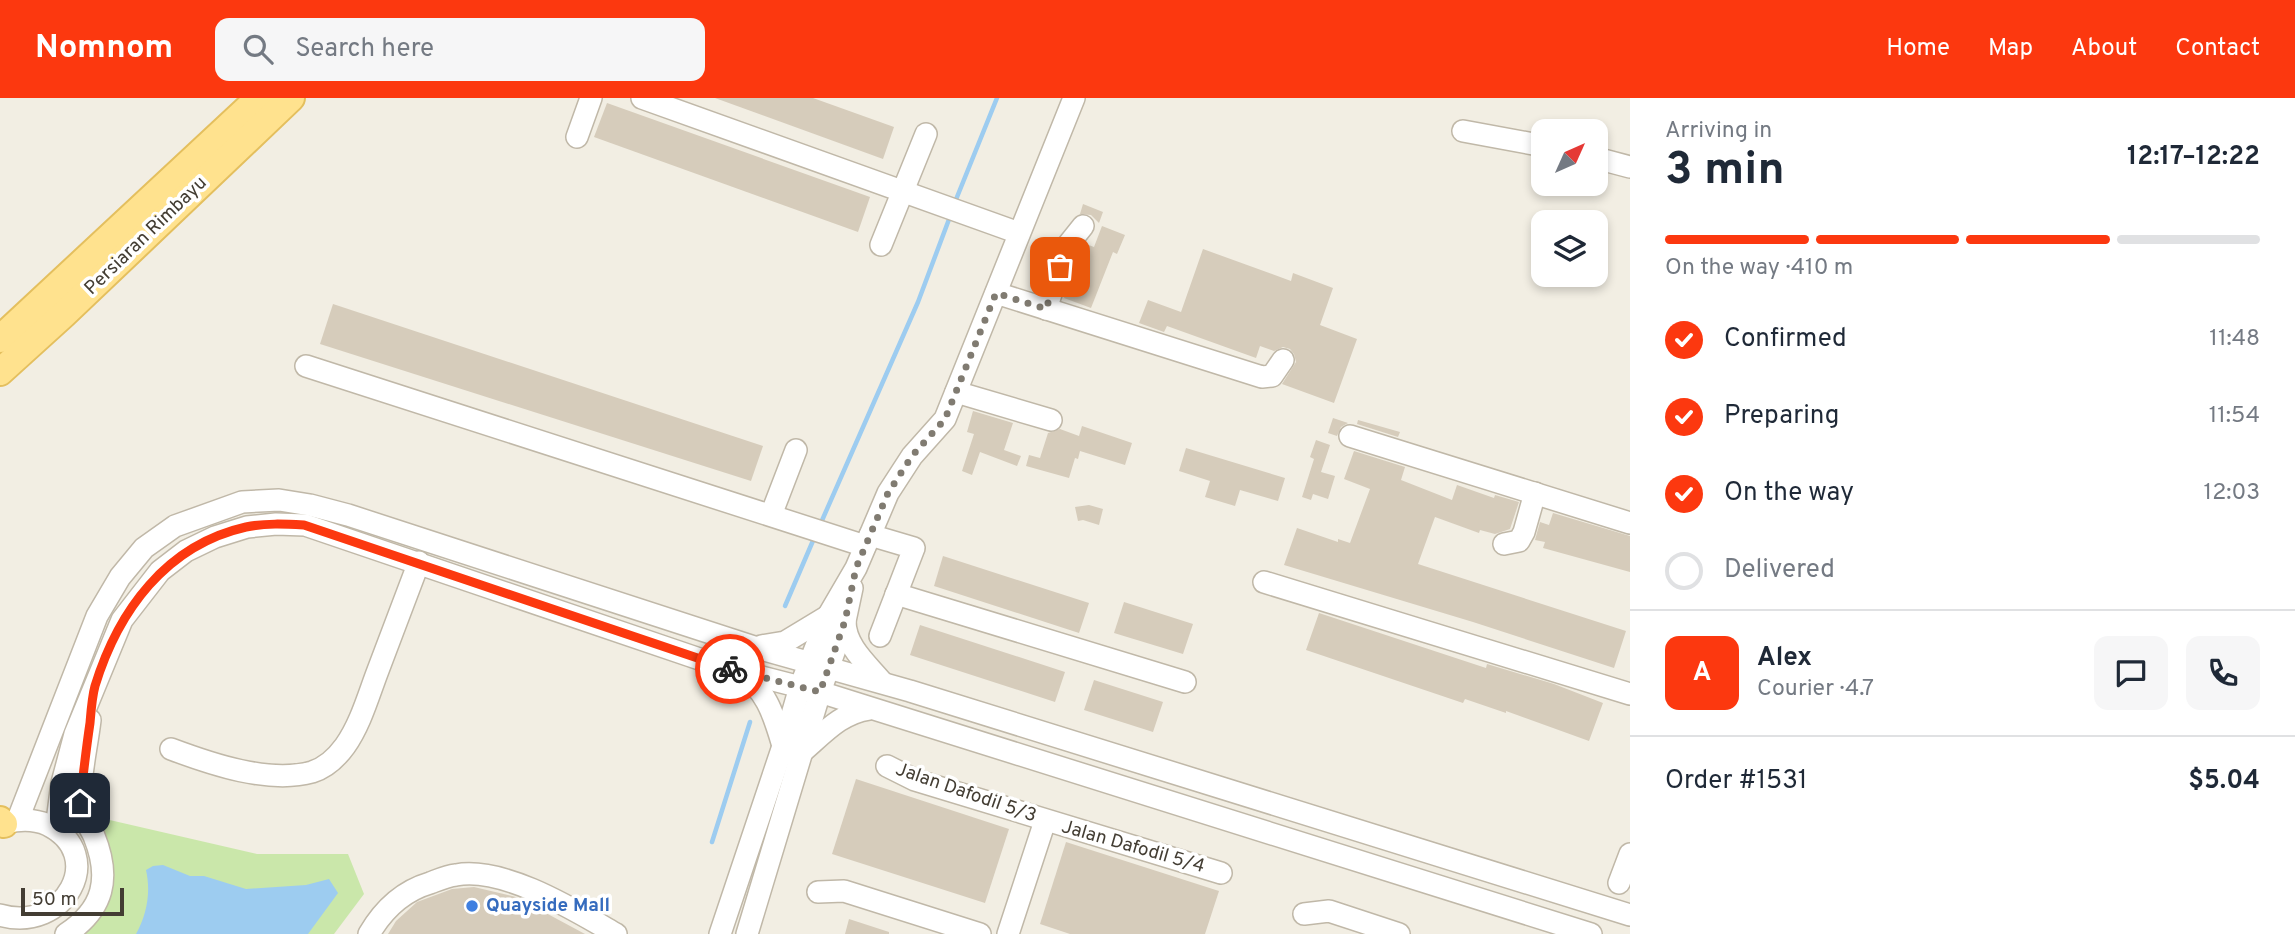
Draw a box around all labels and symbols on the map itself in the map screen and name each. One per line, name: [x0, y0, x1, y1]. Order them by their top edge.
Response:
north arrow: [1531, 119, 1608, 196]
street label: Persiaran Rimbayu: [80, 171, 212, 301]
pin: [1030, 237, 1090, 297]
courier: [695, 634, 765, 704]
street label: Jalan Dafodil 5/3: [892, 758, 1040, 828]
pin: [50, 773, 110, 833]
street label: Jalan Dafodil 5/4: [1059, 815, 1207, 879]
scale bar: [21, 885, 124, 917]
place label: Quayside Mall: [486, 894, 610, 918]
marker: Quayside Mall: [464, 898, 480, 914]

